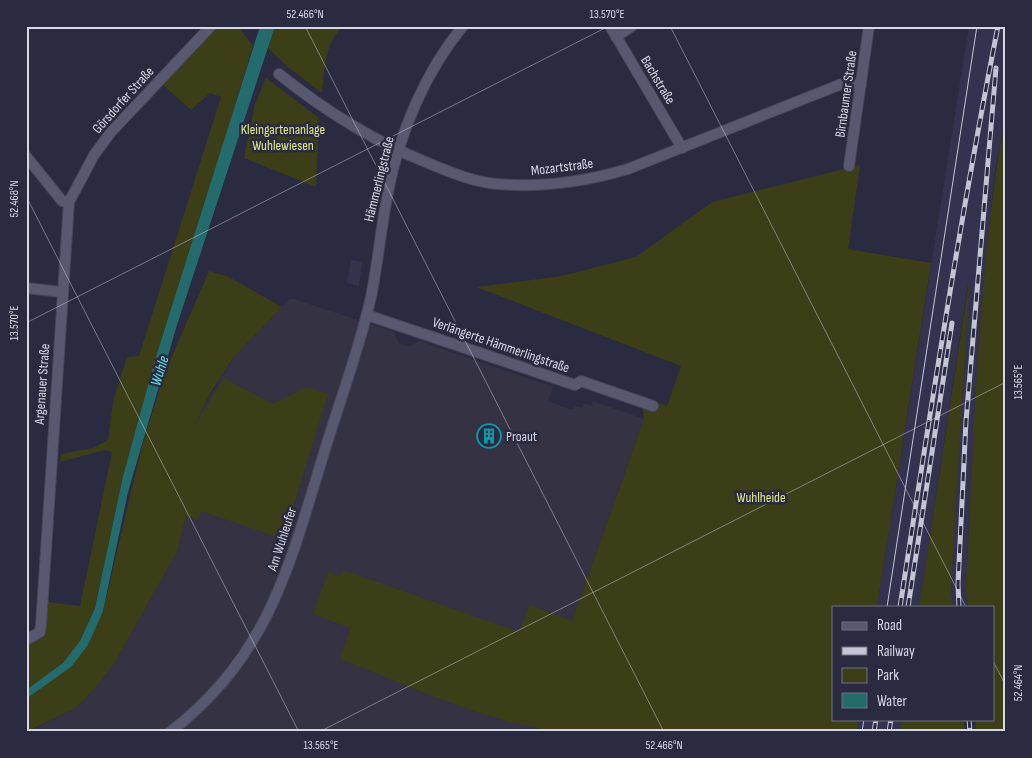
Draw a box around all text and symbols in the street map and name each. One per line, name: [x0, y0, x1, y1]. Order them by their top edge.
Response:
text: 52.466°N: [286, 7, 324, 22]
text: 13.570°E: [590, 7, 624, 22]
street label: Birnbaumer Straße: [831, 49, 861, 139]
street label: Bachstraße: [637, 53, 679, 107]
street label: Görsdorfer Straße: [89, 63, 157, 137]
park label: Kleingartenanlage Wuhlewiesen: [241, 121, 325, 154]
street label: Hämmerlingstraße: [360, 135, 398, 223]
street label: Mozartstraße: [530, 155, 594, 179]
text: 52.468°N: [7, 180, 22, 218]
text: 13.570°E: [7, 306, 22, 340]
street label: Verlängerte Hämmerlingstraße: [430, 314, 572, 376]
street label: Argenauer Straße: [31, 343, 53, 426]
water label: Wuhle: [146, 354, 174, 388]
text: 13.565°E: [1011, 365, 1026, 399]
building icon: Proaut: [476, 423, 502, 449]
place label: Proaut: [506, 428, 537, 445]
park label: Wuhlheide: [736, 489, 786, 506]
street label: Am Wuhleufer: [263, 505, 300, 574]
legend: [832, 606, 994, 720]
text: Road: [877, 616, 902, 635]
text: Railway: [877, 642, 915, 661]
text: 52.464°N: [1011, 665, 1026, 701]
text: Park: [877, 666, 899, 685]
text: Water: [877, 692, 908, 711]
text: 13.565°E: [304, 738, 338, 753]
text: 52.466°N: [645, 738, 683, 753]

